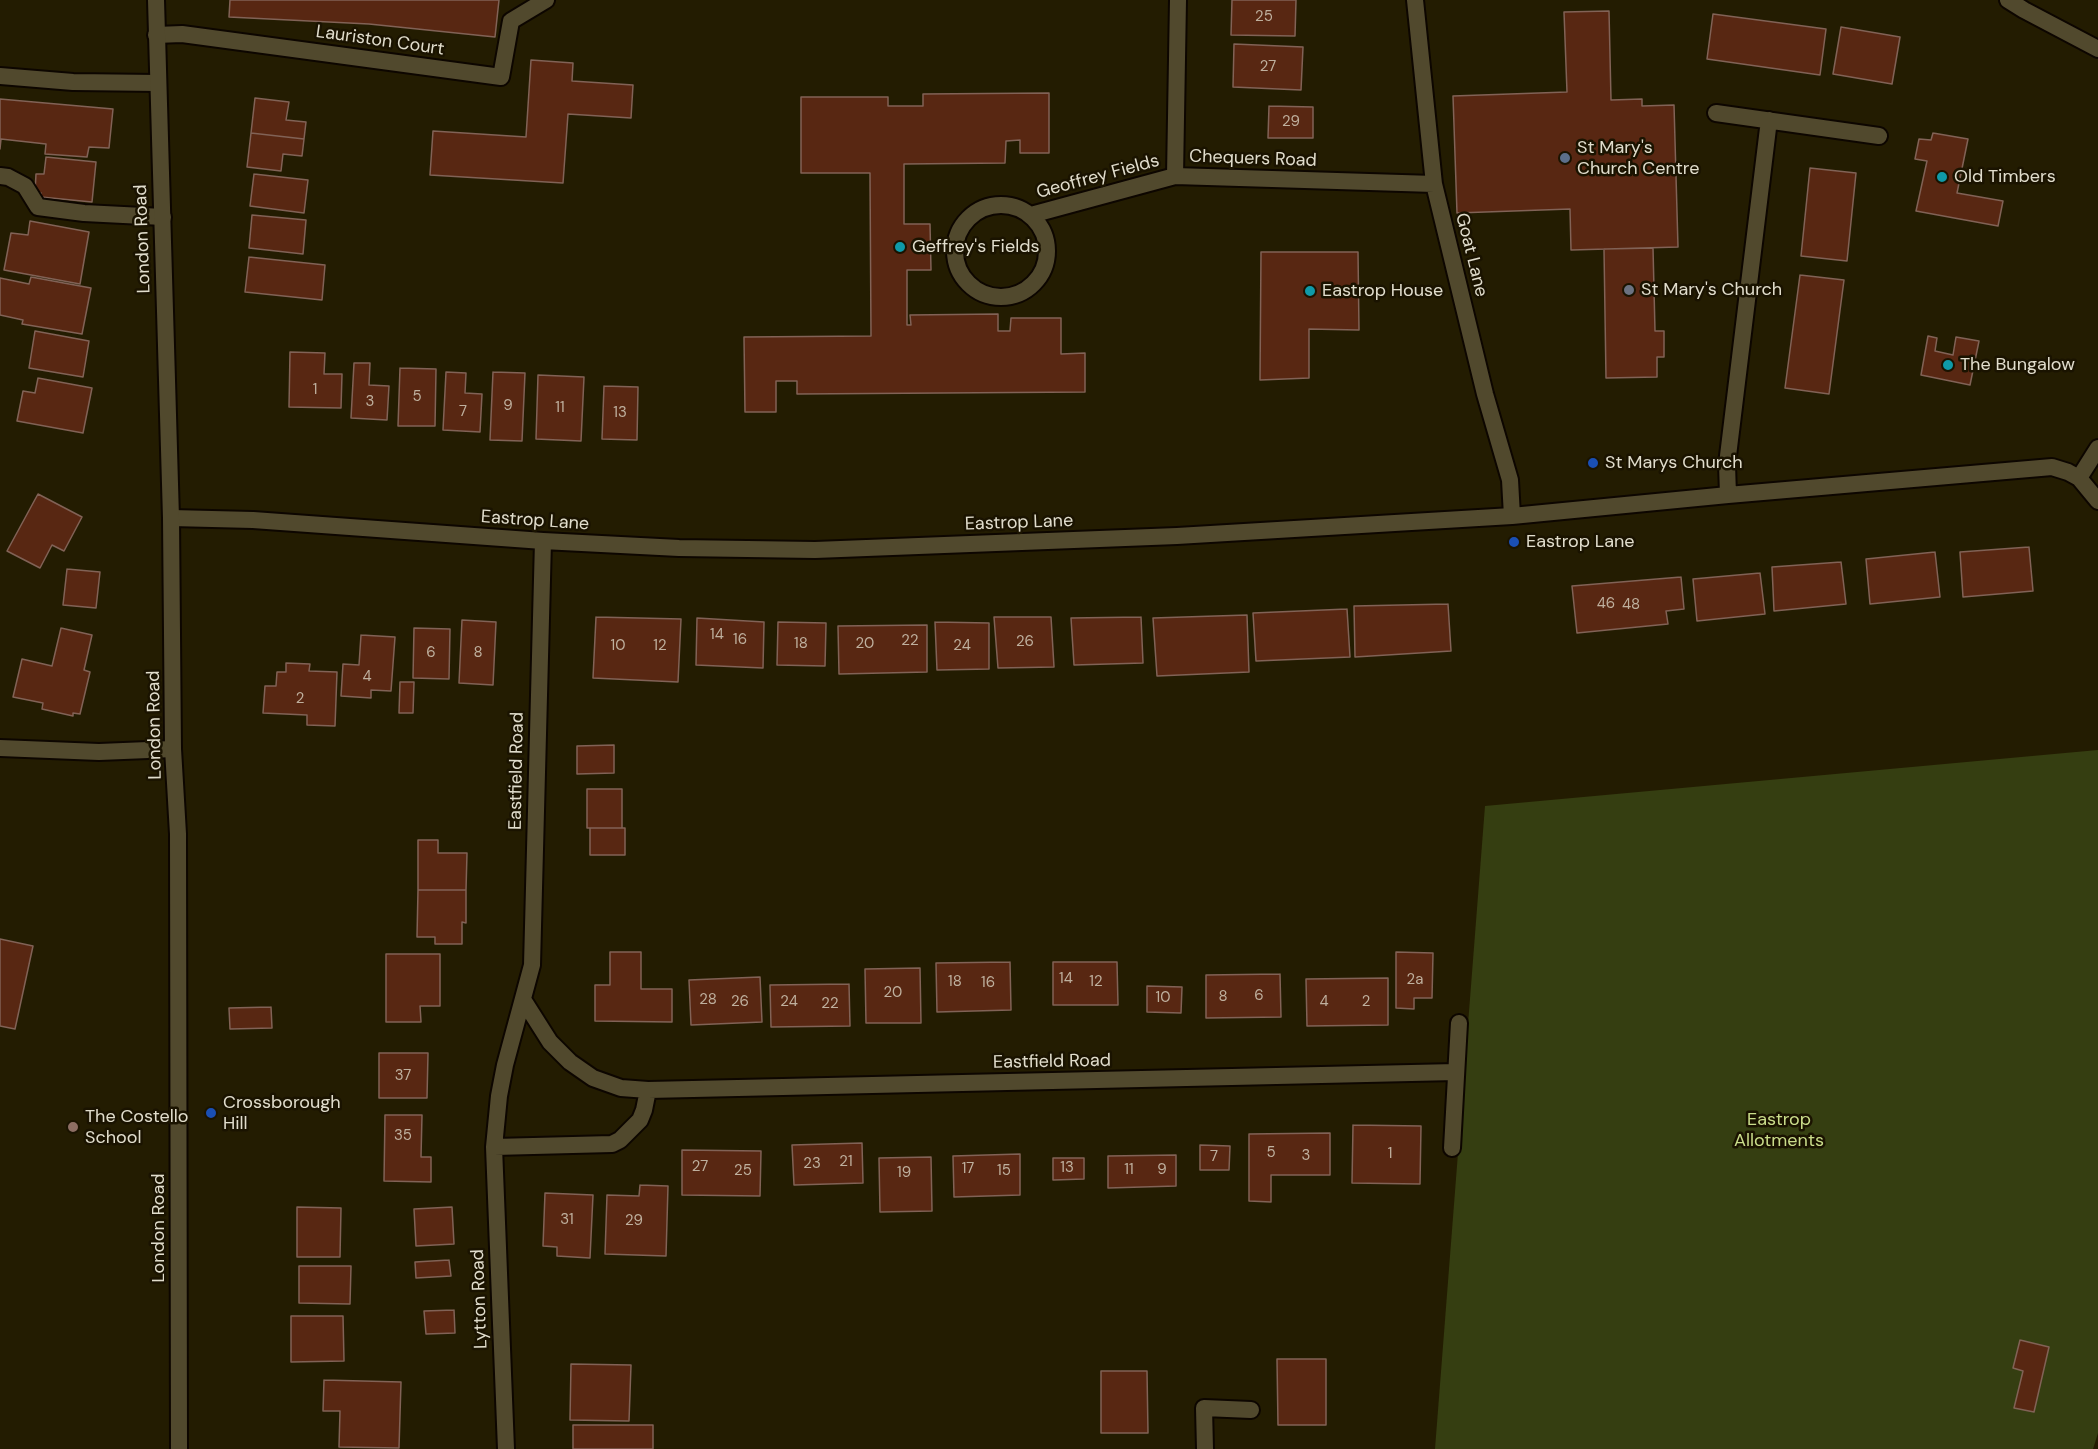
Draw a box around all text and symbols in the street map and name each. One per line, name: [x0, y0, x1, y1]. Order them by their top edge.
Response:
house number: 25: [1255, 8, 1273, 26]
street label: Lauriston Court: [314, 21, 446, 61]
house number: 27: [1260, 58, 1276, 76]
house number: 29: [1282, 113, 1300, 131]
place label: St Mary's Church Centre: [1577, 137, 1699, 180]
street label: Chequers Road: [1189, 146, 1317, 172]
street label: Geoffrey Fields: [1034, 150, 1162, 204]
marker: St Mary's Church Centre: [1558, 151, 1572, 165]
place label: Old Timbers: [1954, 166, 2056, 188]
marker: Old Timbers: [1935, 170, 1949, 184]
street label: London Road: [130, 184, 156, 294]
street label: Goat Lane: [1450, 211, 1492, 299]
place label: Geffrey's Fields: [912, 236, 1039, 258]
marker: Geffrey's Fields: [893, 240, 907, 254]
place label: St Mary's Church: [1641, 279, 1782, 301]
place label: Eastrop House: [1322, 280, 1443, 302]
marker: St Mary's Church: [1622, 283, 1636, 297]
marker: Eastrop House: [1303, 284, 1317, 298]
place label: The Bungalow: [1960, 354, 2075, 376]
marker: The Bungalow: [1941, 358, 1955, 372]
house number: 1: [313, 381, 317, 399]
house number: 5: [412, 388, 422, 406]
house number: 3: [366, 393, 374, 411]
house number: 9: [503, 397, 513, 415]
house number: 11: [555, 399, 565, 417]
house number: 7: [459, 403, 467, 421]
house number: 13: [613, 404, 627, 422]
place label: St Marys Church: [1605, 452, 1743, 474]
marker: St Marys Church: [1586, 456, 1600, 470]
street label: Eastrop Lane: [480, 506, 590, 536]
street label: Eastrop Lane: [964, 510, 1074, 536]
place label: Eastrop Lane: [1526, 531, 1635, 553]
marker: Eastrop Lane: [1507, 535, 1521, 549]
house number: 46: [1597, 595, 1615, 613]
house number: 48: [1622, 596, 1640, 614]
house number: 14: [710, 626, 724, 644]
house number: 16: [733, 631, 747, 649]
house number: 22: [901, 632, 919, 650]
house number: 26: [1016, 633, 1034, 651]
house number: 18: [794, 635, 808, 653]
house number: 20: [856, 635, 874, 653]
house number: 10: [611, 637, 625, 655]
house number: 12: [653, 637, 667, 655]
house number: 24: [953, 637, 971, 655]
house number: 6: [426, 644, 436, 662]
house number: 8: [473, 644, 483, 662]
house number: 4: [362, 668, 372, 686]
street label: London Road: [143, 670, 167, 780]
house number: 2: [296, 690, 304, 708]
street label: Eastfield Road: [505, 712, 529, 830]
house number: 14: [1059, 970, 1073, 988]
house number: 2a: [1407, 971, 1423, 989]
house number: 18: [948, 973, 962, 991]
house number: 12: [1089, 973, 1103, 991]
house number: 16: [981, 974, 995, 992]
house number: 20: [884, 984, 902, 1002]
house number: 6: [1254, 987, 1264, 1005]
house number: 8: [1218, 988, 1228, 1006]
house number: 10: [1156, 989, 1170, 1007]
house number: 28: [699, 991, 717, 1009]
house number: 26: [731, 993, 749, 1011]
house number: 24: [780, 993, 798, 1011]
house number: 4: [1319, 993, 1329, 1011]
house number: 2: [1362, 993, 1370, 1011]
house number: 22: [821, 995, 839, 1013]
street label: Eastfield Road: [993, 1050, 1111, 1074]
house number: 37: [395, 1067, 411, 1085]
place label: Crossborough Hill: [223, 1092, 341, 1134]
place label: The Costello School: [85, 1106, 188, 1148]
marker: Crossborough Hill: [204, 1106, 218, 1120]
park label: Eastrop Allotments: [1734, 1109, 1824, 1152]
marker: The Costello School: [66, 1120, 80, 1134]
house number: 35: [394, 1127, 412, 1145]
house number: 5: [1266, 1144, 1276, 1162]
house number: 1: [1388, 1145, 1392, 1163]
house number: 3: [1302, 1147, 1310, 1165]
house number: 7: [1210, 1148, 1218, 1166]
house number: 21: [839, 1153, 853, 1171]
house number: 23: [803, 1155, 821, 1173]
house number: 27: [692, 1158, 708, 1176]
house number: 13: [1060, 1159, 1074, 1177]
house number: 17: [962, 1160, 974, 1178]
house number: 11: [1124, 1161, 1134, 1179]
house number: 9: [1157, 1161, 1167, 1179]
house number: 25: [734, 1162, 752, 1180]
house number: 15: [997, 1162, 1011, 1180]
house number: 19: [897, 1164, 911, 1182]
street label: London Road: [148, 1173, 170, 1283]
house number: 31: [560, 1211, 574, 1229]
house number: 29: [625, 1212, 643, 1230]
street label: Lytton Road: [467, 1249, 493, 1349]

